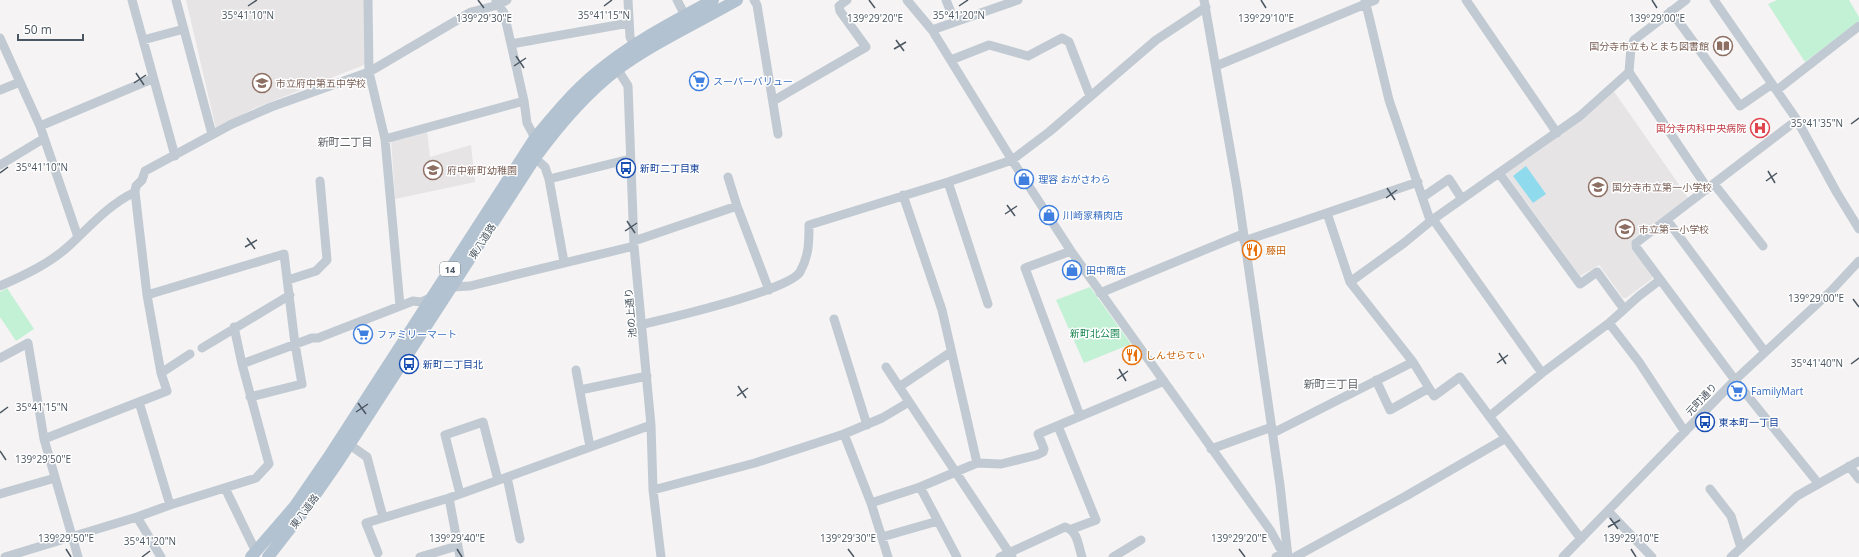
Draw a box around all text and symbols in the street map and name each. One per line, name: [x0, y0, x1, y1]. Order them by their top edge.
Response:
text: 35°41'10"N: [222, 8, 274, 22]
text: 35°41'15"N: [578, 8, 630, 22]
text: 35°41'20"N: [933, 8, 985, 22]
text: 139°29'30"E: [456, 11, 512, 25]
text: 139°29'20"E: [847, 11, 903, 25]
text: 139°29'10"E: [1238, 11, 1294, 25]
text: 139°29'00"E: [1629, 11, 1685, 25]
scale bar: [18, 16, 83, 42]
text: 50 m: [24, 21, 52, 38]
library icon: 国分寺市立もとまち図書館: [1712, 35, 1734, 57]
place label: 国分寺市立もとまち図書館: [1589, 39, 1709, 53]
supermarket icon: スーパーバリュー: [688, 70, 710, 92]
school or university icon: 市立府中第五中学校: [251, 72, 273, 94]
place label: スーパーバリュー: [713, 74, 793, 88]
place label: 市立府中第五中学校: [276, 76, 366, 90]
text: 35°41'35"N: [1791, 116, 1843, 130]
hospital icon: 国分寺内科中央病院: [1749, 117, 1771, 139]
place label: 国分寺内科中央病院: [1656, 121, 1746, 135]
district label: 新町二丁目: [318, 134, 373, 149]
bus stop icon: 新町二丁目東: [615, 157, 637, 179]
school or university icon: 府中新町幼稚園: [422, 159, 444, 181]
text: 35°41'10"N: [16, 160, 68, 174]
place label: 新町二丁目東: [640, 161, 700, 175]
place label: 府中新町幼稚園: [447, 163, 517, 177]
shop icon: 理容 おがさわら: [1013, 168, 1035, 190]
place label: 理容 おがさわら: [1038, 172, 1111, 186]
school or university icon: 国分寺市立第一小学校: [1587, 176, 1609, 198]
place label: 国分寺市立第一小学校: [1612, 180, 1712, 194]
shop icon: 川崎家精肉店: [1038, 204, 1060, 226]
place label: 川崎家精肉店: [1063, 208, 1123, 222]
school or university icon: 市立第一小学校: [1614, 218, 1636, 240]
street label: 東八道路: [465, 220, 499, 262]
place label: 市立第一小学校: [1639, 222, 1709, 236]
restaurant icon: 藤田: [1241, 239, 1263, 261]
place label: 藤田: [1266, 243, 1286, 257]
shop icon: 田中商店: [1061, 259, 1083, 281]
road number: 14: [440, 262, 460, 276]
place label: 田中商店: [1086, 263, 1126, 277]
street label: 池の上通り: [621, 287, 639, 339]
text: 139°29'00"E: [1788, 291, 1844, 305]
supermarket icon: ファミリーマート: [352, 323, 374, 345]
park label: 新町北公園: [1070, 326, 1120, 340]
place label: ファミリーマート: [377, 327, 457, 341]
restaurant icon: しんせらてぃ: [1121, 344, 1143, 366]
place label: しんせらてぃ: [1146, 348, 1206, 362]
bus stop icon: 新町二丁目北: [398, 353, 420, 375]
text: 35°41'40"N: [1791, 356, 1843, 370]
place label: 新町二丁目北: [423, 357, 483, 371]
district label: 新町三丁目: [1304, 376, 1359, 391]
street label: 元町通り: [1682, 380, 1720, 418]
supermarket icon: FamilyMart: [1726, 380, 1748, 402]
place label: FamilyMart: [1751, 384, 1804, 398]
text: 35°41'15"N: [16, 400, 68, 414]
bus stop icon: 東本町一丁目: [1694, 411, 1716, 433]
place label: 東本町一丁目: [1719, 415, 1779, 429]
text: 139°29'50"E: [15, 452, 71, 466]
street label: 東八道路: [286, 491, 322, 531]
text: 139°29'50"E: [38, 531, 94, 545]
text: 139°29'40"E: [429, 531, 485, 545]
text: 139°29'30"E: [820, 531, 876, 545]
text: 139°29'20"E: [1211, 531, 1267, 545]
text: 139°29'10"E: [1603, 531, 1659, 545]
text: 35°41'20"N: [124, 534, 176, 548]

